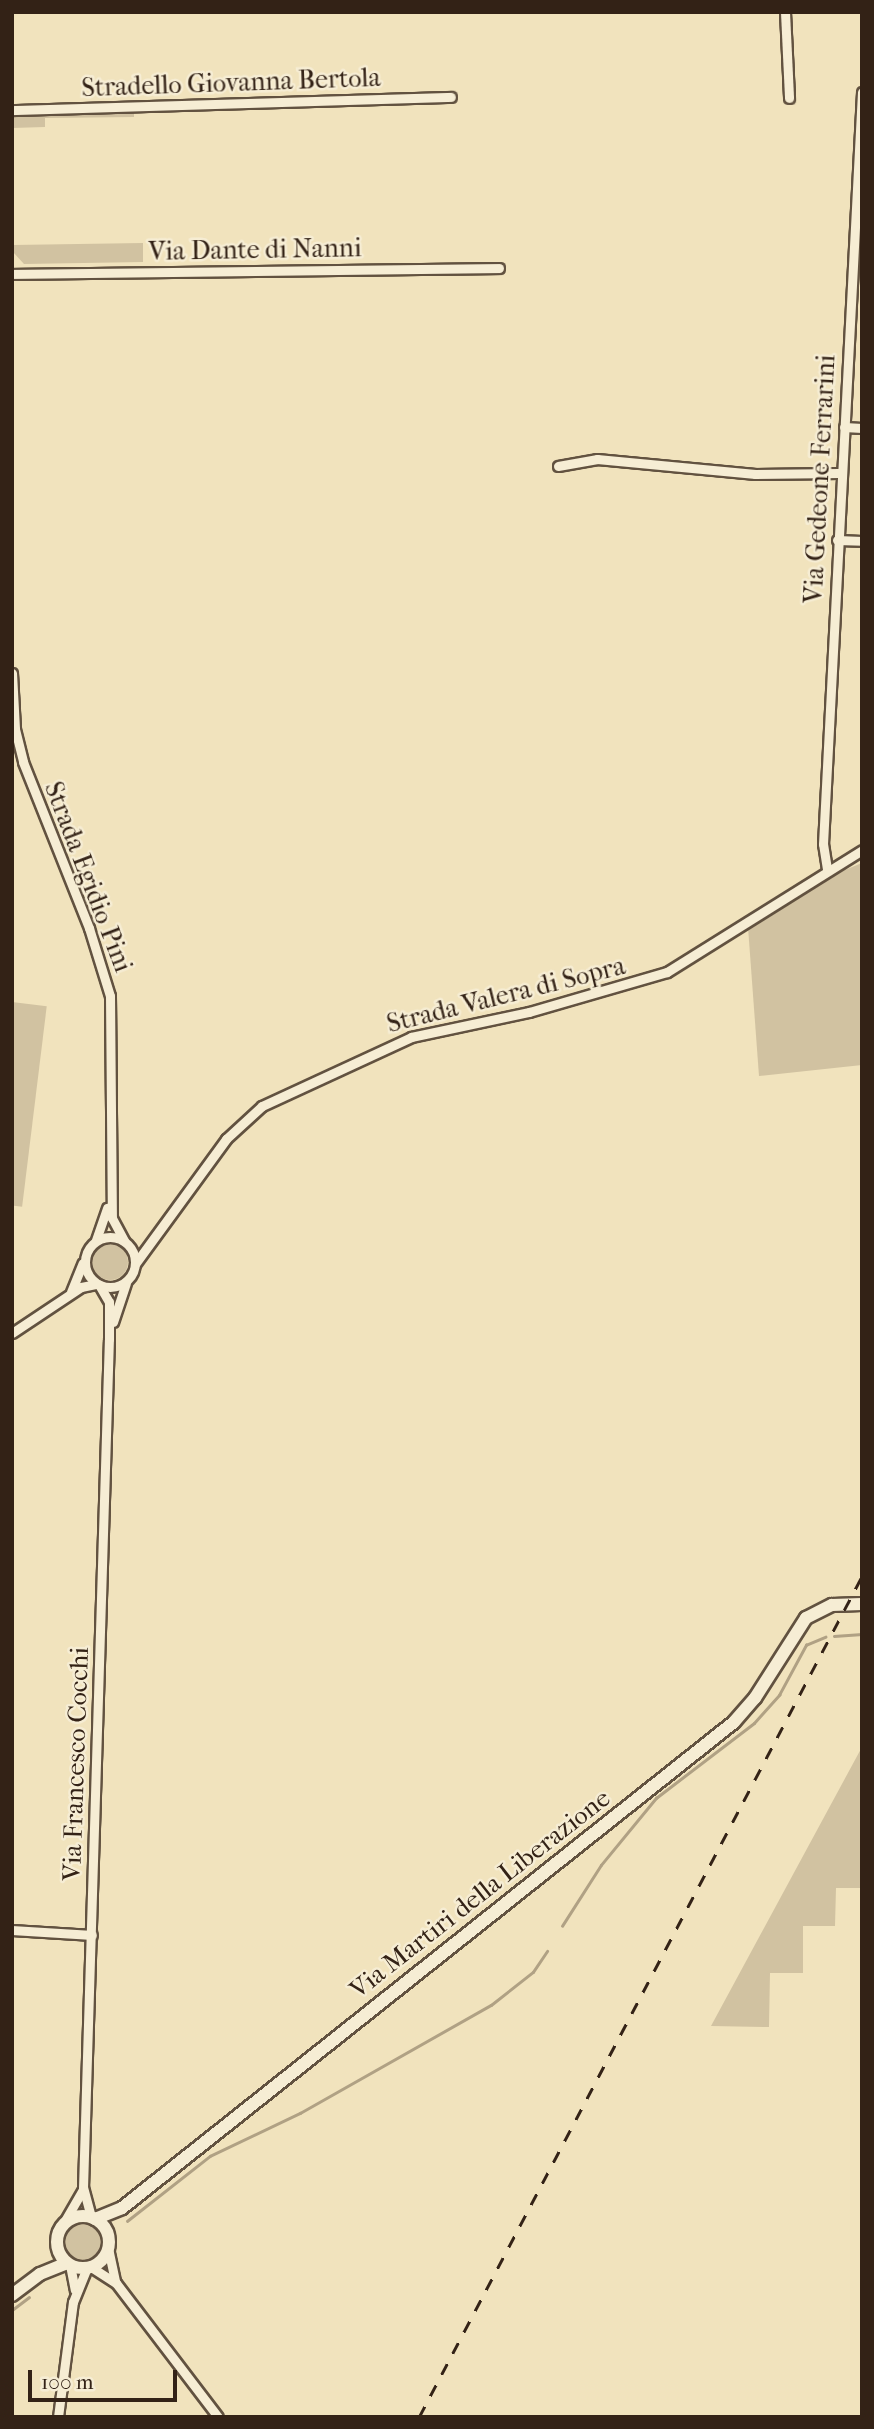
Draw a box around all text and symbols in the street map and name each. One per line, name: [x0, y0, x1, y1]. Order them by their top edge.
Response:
street label: Stradello Giovanna Bertola: [81, 62, 381, 104]
street label: Via Dante di Nanni: [148, 233, 362, 267]
street label: Via Gedeone Ferrarini: [798, 354, 842, 604]
street label: Strada Egidio Pini: [37, 777, 139, 977]
street label: Strada Valera di Sopra: [384, 950, 628, 1040]
street label: Via Francesco Cocchi: [56, 1646, 96, 1882]
street label: Via Martiri della Liberazione: [344, 1783, 616, 2005]
scale bar: [32, 2356, 180, 2400]
text: 100 m: [41, 2370, 94, 2394]

